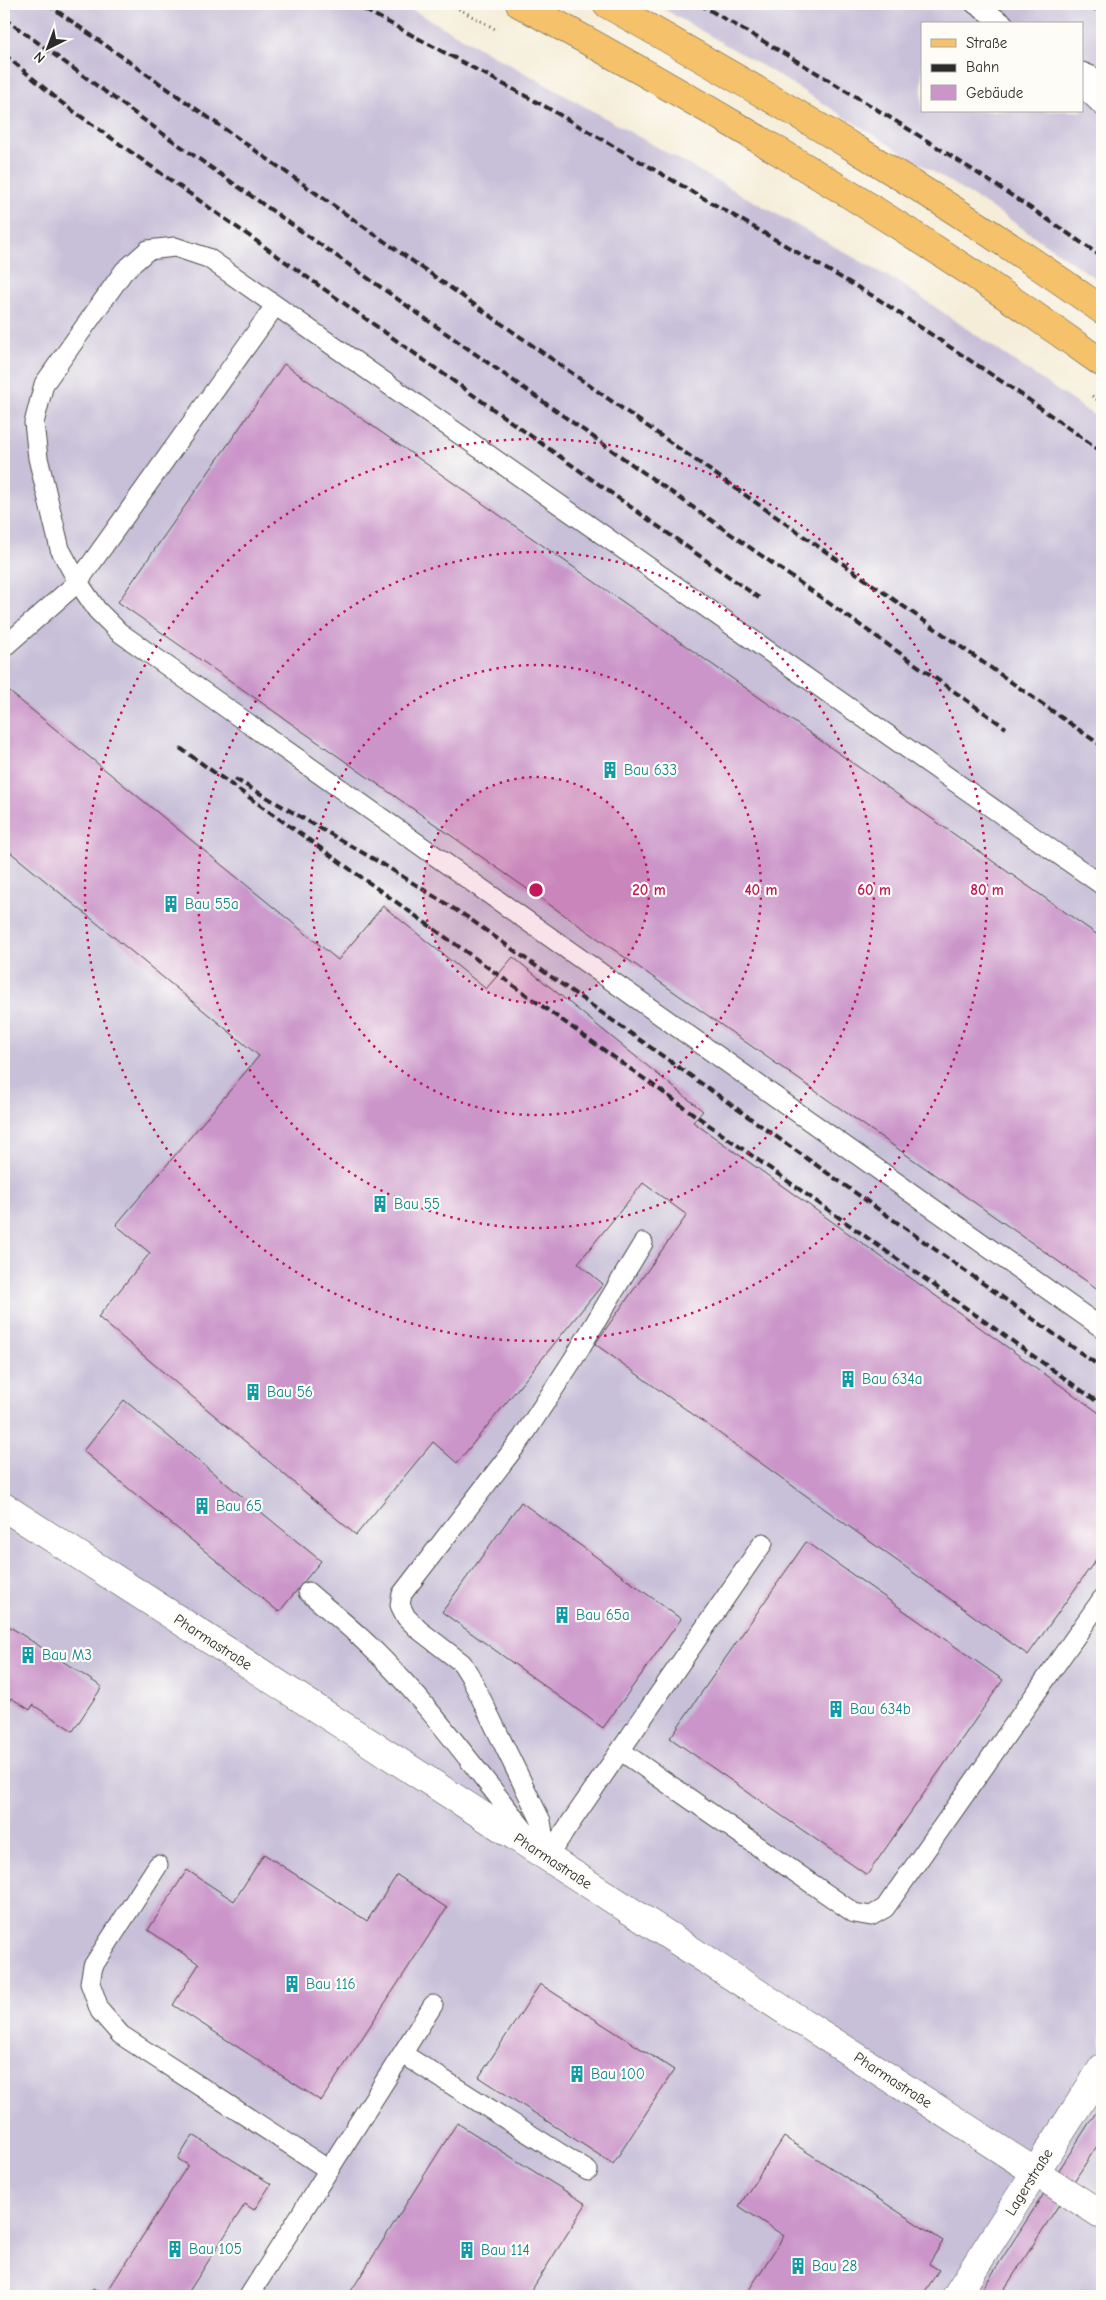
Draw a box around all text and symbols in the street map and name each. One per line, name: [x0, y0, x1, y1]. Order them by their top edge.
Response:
north arrow: [22, 22, 72, 72]
legend: [921, 22, 1084, 112]
text: Straße: [966, 34, 1008, 52]
text: N: [31, 48, 49, 67]
text: Bahn: [966, 58, 999, 76]
text: Gebäude: [966, 84, 1024, 102]
building icon: Bau 633: [600, 760, 620, 780]
place label: Bau 633: [624, 761, 677, 779]
centre of rings: [527, 881, 545, 899]
text: 20 m: [632, 881, 666, 899]
text: 40 m: [745, 881, 778, 899]
text: 60 m: [857, 881, 891, 899]
text: 80 m: [970, 881, 1004, 899]
building icon: Bau 55a: [161, 894, 181, 914]
place label: Bau 55a: [185, 895, 239, 913]
building icon: Bau 55: [370, 1194, 390, 1214]
place label: Bau 55: [394, 1195, 440, 1213]
building icon: Bau 634a: [838, 1369, 858, 1389]
place label: Bau 634a: [862, 1370, 922, 1388]
building icon: Bau 56: [243, 1382, 263, 1402]
place label: Bau 56: [267, 1383, 313, 1401]
building icon: Bau 65: [192, 1496, 212, 1516]
place label: Bau 65: [216, 1497, 262, 1515]
building icon: Bau 65a: [552, 1605, 572, 1625]
place label: Bau 65a: [576, 1606, 630, 1624]
street label: Pharmastraße: [171, 1610, 256, 1674]
building icon: Bau M3: [18, 1645, 38, 1665]
place label: Bau M3: [42, 1646, 92, 1664]
building icon: Bau 634b: [826, 1699, 846, 1719]
place label: Bau 634b: [850, 1700, 911, 1718]
street label: Pharmastraße: [511, 1829, 596, 1893]
building icon: Bau 116: [282, 1974, 302, 1994]
place label: Bau 116: [306, 1975, 356, 1993]
street label: Pharmastraße: [851, 2048, 936, 2112]
building icon: Bau 100: [567, 2064, 587, 2084]
place label: Bau 100: [591, 2065, 645, 2083]
street label: Lagerstraße: [1001, 2145, 1057, 2219]
building icon: Bau 105: [165, 2239, 185, 2259]
place label: Bau 105: [189, 2240, 242, 2258]
building icon: Bau 114: [457, 2240, 477, 2260]
place label: Bau 114: [481, 2241, 530, 2259]
building icon: Bau 28: [788, 2256, 808, 2276]
place label: Bau 28: [812, 2257, 857, 2275]

